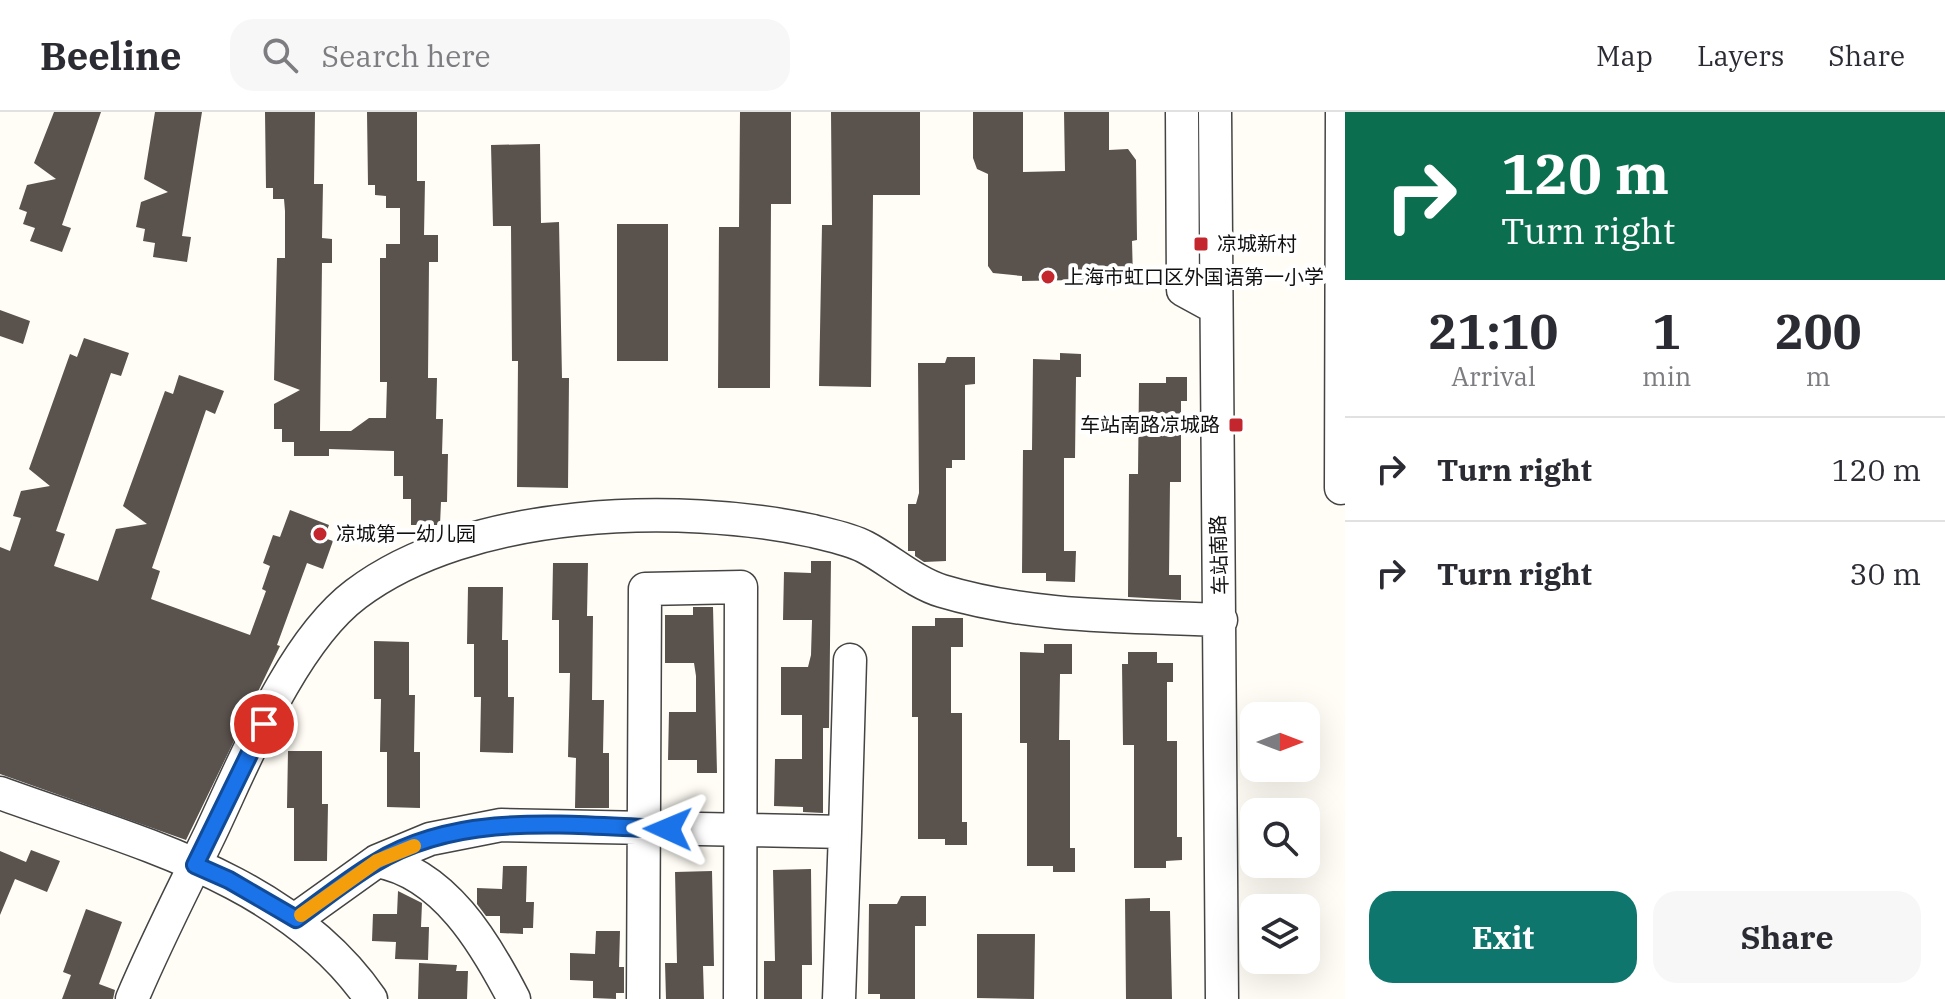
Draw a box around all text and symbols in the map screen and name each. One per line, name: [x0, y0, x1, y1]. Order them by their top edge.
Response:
search box: [230, 19, 790, 91]
text: Beeline: [40, 31, 182, 80]
icon: search: [258, 33, 302, 77]
text: Search here: [322, 36, 491, 75]
text: Map: [1596, 37, 1653, 74]
text: Layers: [1697, 37, 1784, 74]
text: Share: [1828, 37, 1905, 74]
text: 120 m: [1501, 137, 1669, 209]
icon: right: [1369, 144, 1473, 248]
text: Turn right: [1501, 207, 1675, 254]
place label: 凉城新村: [1217, 230, 1297, 257]
marker: 凉城新村: [1192, 235, 1210, 253]
place label: 上海市虹口区外国语第一小学: [1064, 263, 1324, 290]
marker: 上海市虹口区外国语第一小学: [1039, 268, 1057, 286]
text: 21:10: [1429, 300, 1558, 362]
text: 1: [1652, 300, 1681, 362]
text: 200: [1775, 300, 1861, 362]
text: Arrival: [1451, 359, 1536, 393]
text: min: [1642, 359, 1691, 393]
text: m: [1806, 359, 1831, 393]
place label: 车站南路凉城路: [1080, 411, 1220, 438]
marker: 车站南路凉城路: [1227, 416, 1245, 434]
icon: right: [1369, 447, 1413, 491]
text: Turn right: [1437, 450, 1592, 489]
text: 120 m: [1831, 450, 1921, 489]
street label: 车站南路: [1204, 515, 1233, 595]
place label: 凉城第一幼儿园: [336, 520, 476, 547]
marker: 凉城第一幼儿园: [311, 525, 329, 543]
icon: right: [1369, 551, 1413, 595]
text: Turn right: [1437, 554, 1592, 593]
text: 30 m: [1849, 554, 1921, 593]
pin: [230, 690, 298, 758]
icon: arrive: [242, 702, 286, 746]
north arrow: [1240, 702, 1320, 782]
map controls: [1240, 702, 1320, 974]
position arrow: [626, 787, 710, 871]
button: search: [1240, 798, 1320, 878]
button: Exit: [1369, 891, 1637, 983]
button: Share: [1653, 891, 1921, 983]
button: layers: [1240, 894, 1320, 974]

